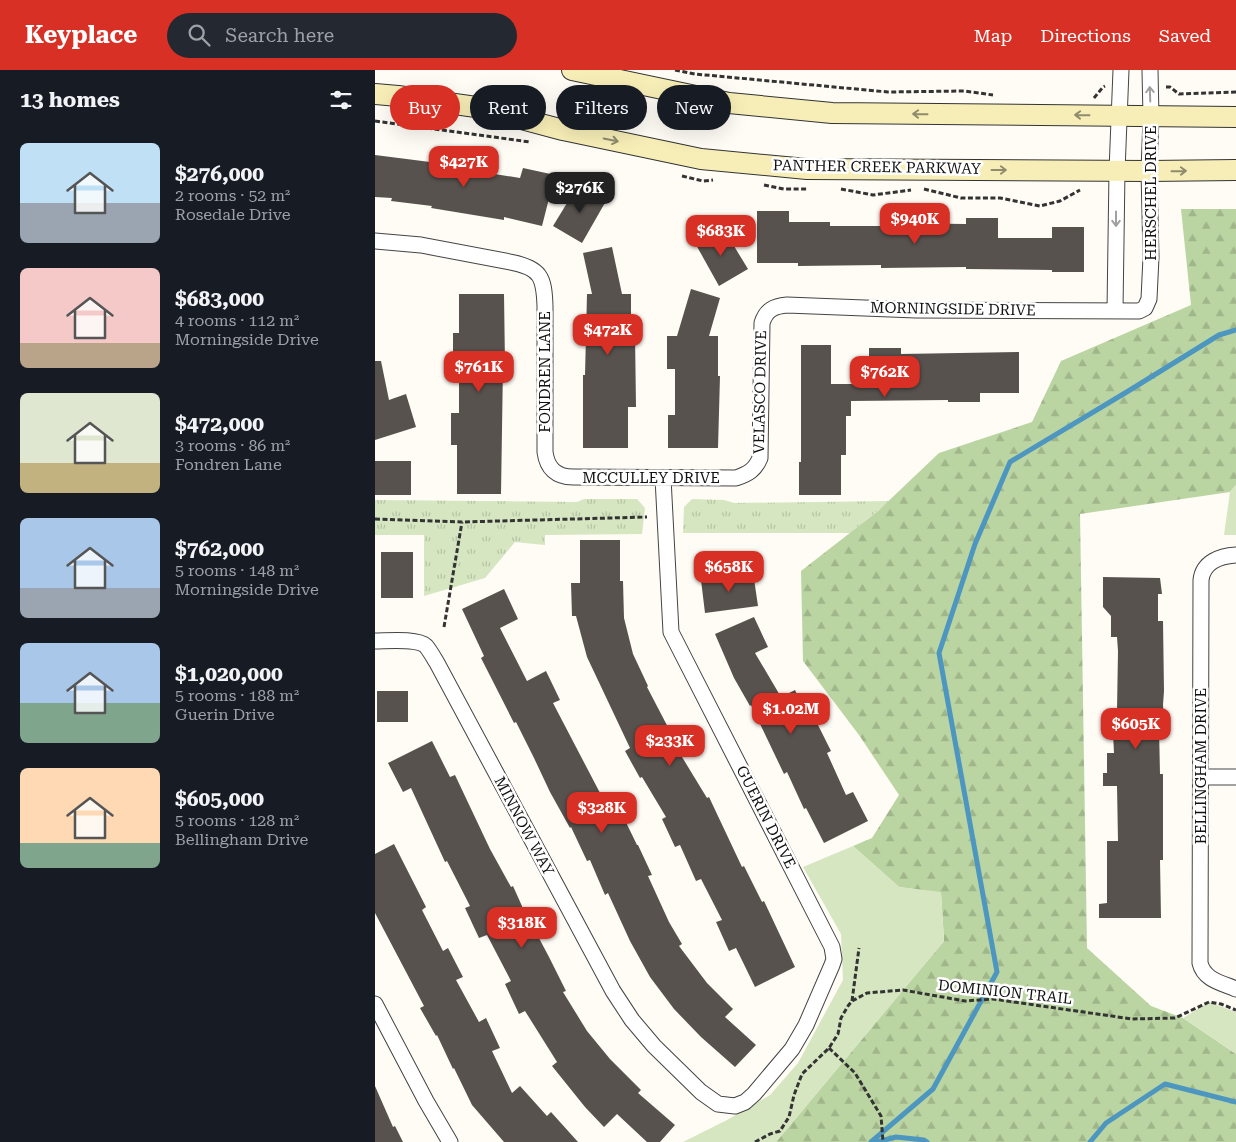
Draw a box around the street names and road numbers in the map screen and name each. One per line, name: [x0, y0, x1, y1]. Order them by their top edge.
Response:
street label: HERSCHEL DRIVE: [1142, 125, 1160, 261]
street label: PANTHER CREEK PARKWAY: [773, 156, 982, 178]
street label: MORNINGSIDE DRIVE: [870, 299, 1036, 319]
street label: FONDREN LANE: [536, 311, 554, 433]
street label: VELASCO DRIVE: [750, 330, 770, 454]
street label: MCCULLEY DRIVE: [582, 469, 720, 487]
street label: BELLINGHAM DRIVE: [1192, 688, 1210, 844]
street label: GUERIN DRIVE: [732, 763, 800, 871]
street label: MINNOW WAY: [490, 774, 558, 879]
street label: DOMINION TRAIL: [937, 976, 1073, 1008]

